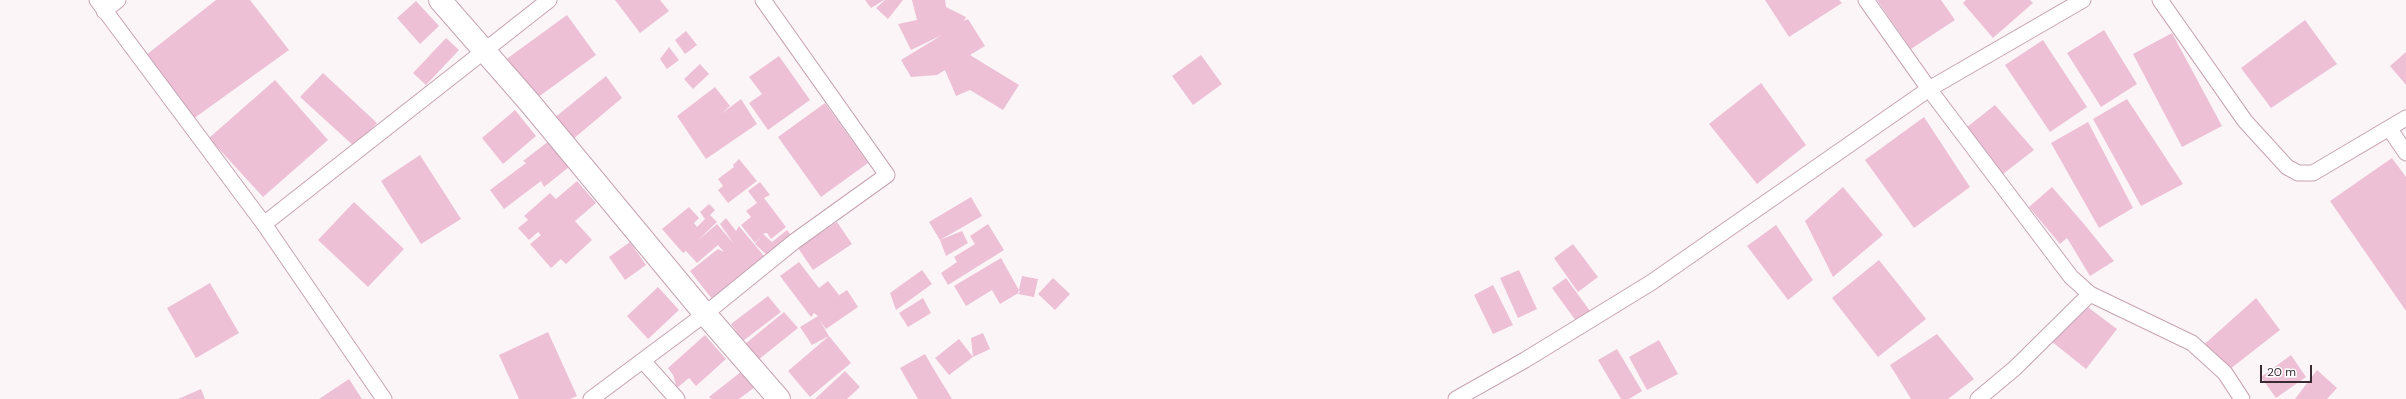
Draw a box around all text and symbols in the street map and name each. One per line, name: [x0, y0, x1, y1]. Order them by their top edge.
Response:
scale bar: [2262, 357, 2314, 383]
text: 20 m: [2267, 364, 2296, 380]

